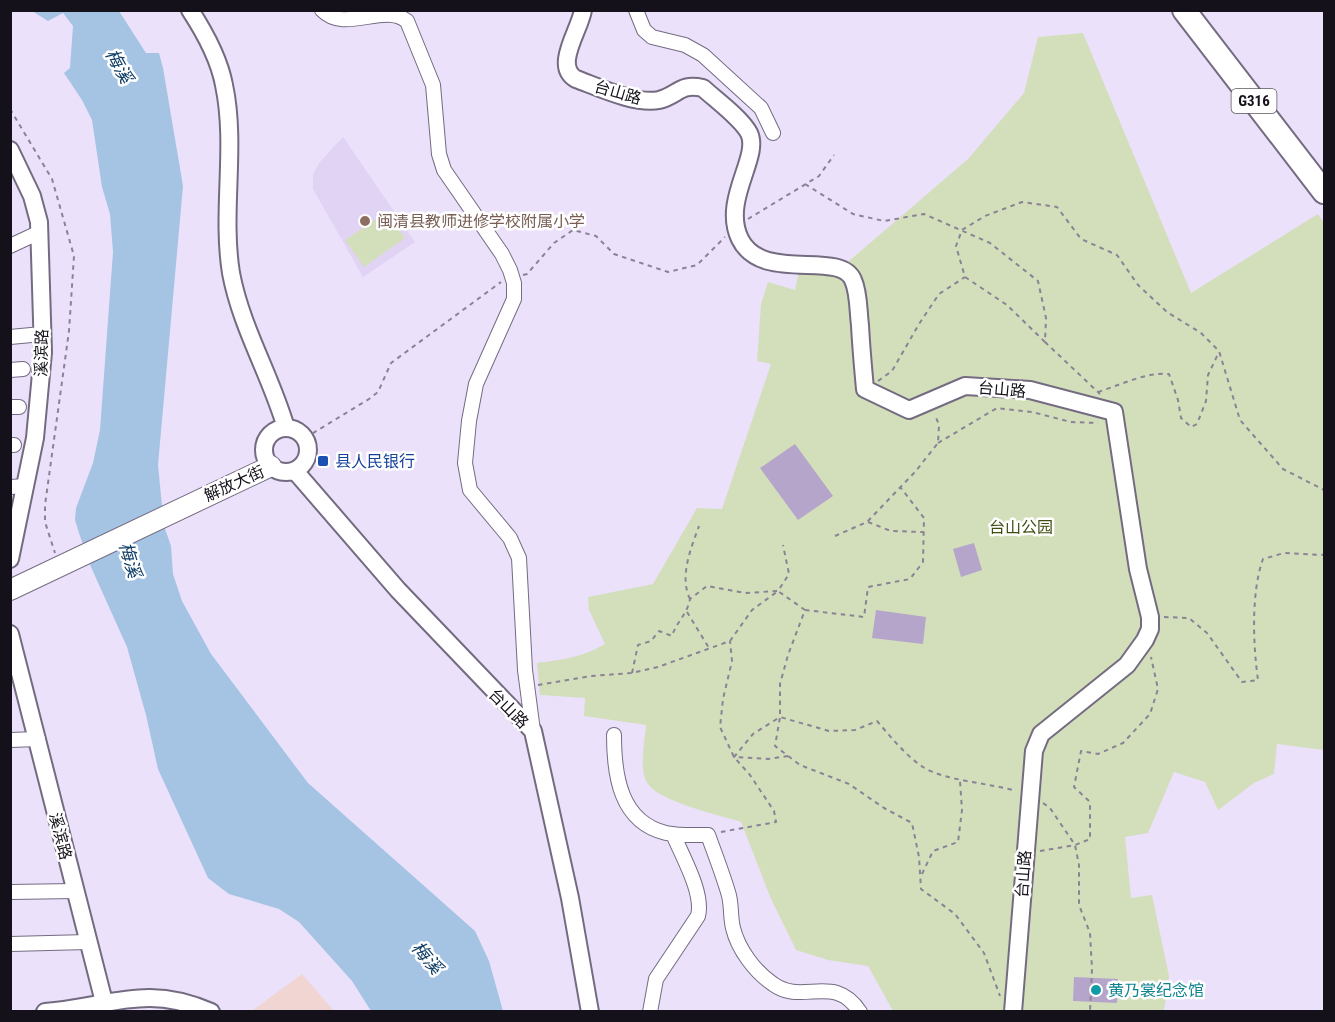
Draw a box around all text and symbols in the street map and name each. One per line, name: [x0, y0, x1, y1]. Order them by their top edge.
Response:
water label: 梅溪: [102, 45, 138, 88]
street label: 台山路: [592, 77, 644, 108]
road number: G316: [1232, 89, 1276, 113]
place label: 闽清县教师进修学校附属小学: [377, 212, 585, 231]
marker: 闽清县教师进修学校附属小学: [358, 214, 372, 228]
street label: 溪滨路: [32, 329, 51, 377]
street label: 台山路: [977, 378, 1027, 401]
place label: 县人民银行: [335, 452, 415, 471]
marker: 县人民银行: [316, 454, 330, 468]
street label: 解放大街: [201, 462, 267, 505]
park label: 台山公园: [989, 518, 1053, 537]
water label: 梅溪: [115, 540, 146, 582]
street label: 台山路: [485, 685, 532, 732]
street label: 溪滨路: [45, 811, 76, 862]
street label: 台山路: [1012, 849, 1035, 899]
water label: 梅溪: [408, 937, 448, 980]
place label: 黄乃裳纪念馆: [1108, 981, 1204, 1000]
marker: 黄乃裳纪念馆: [1089, 983, 1103, 997]

